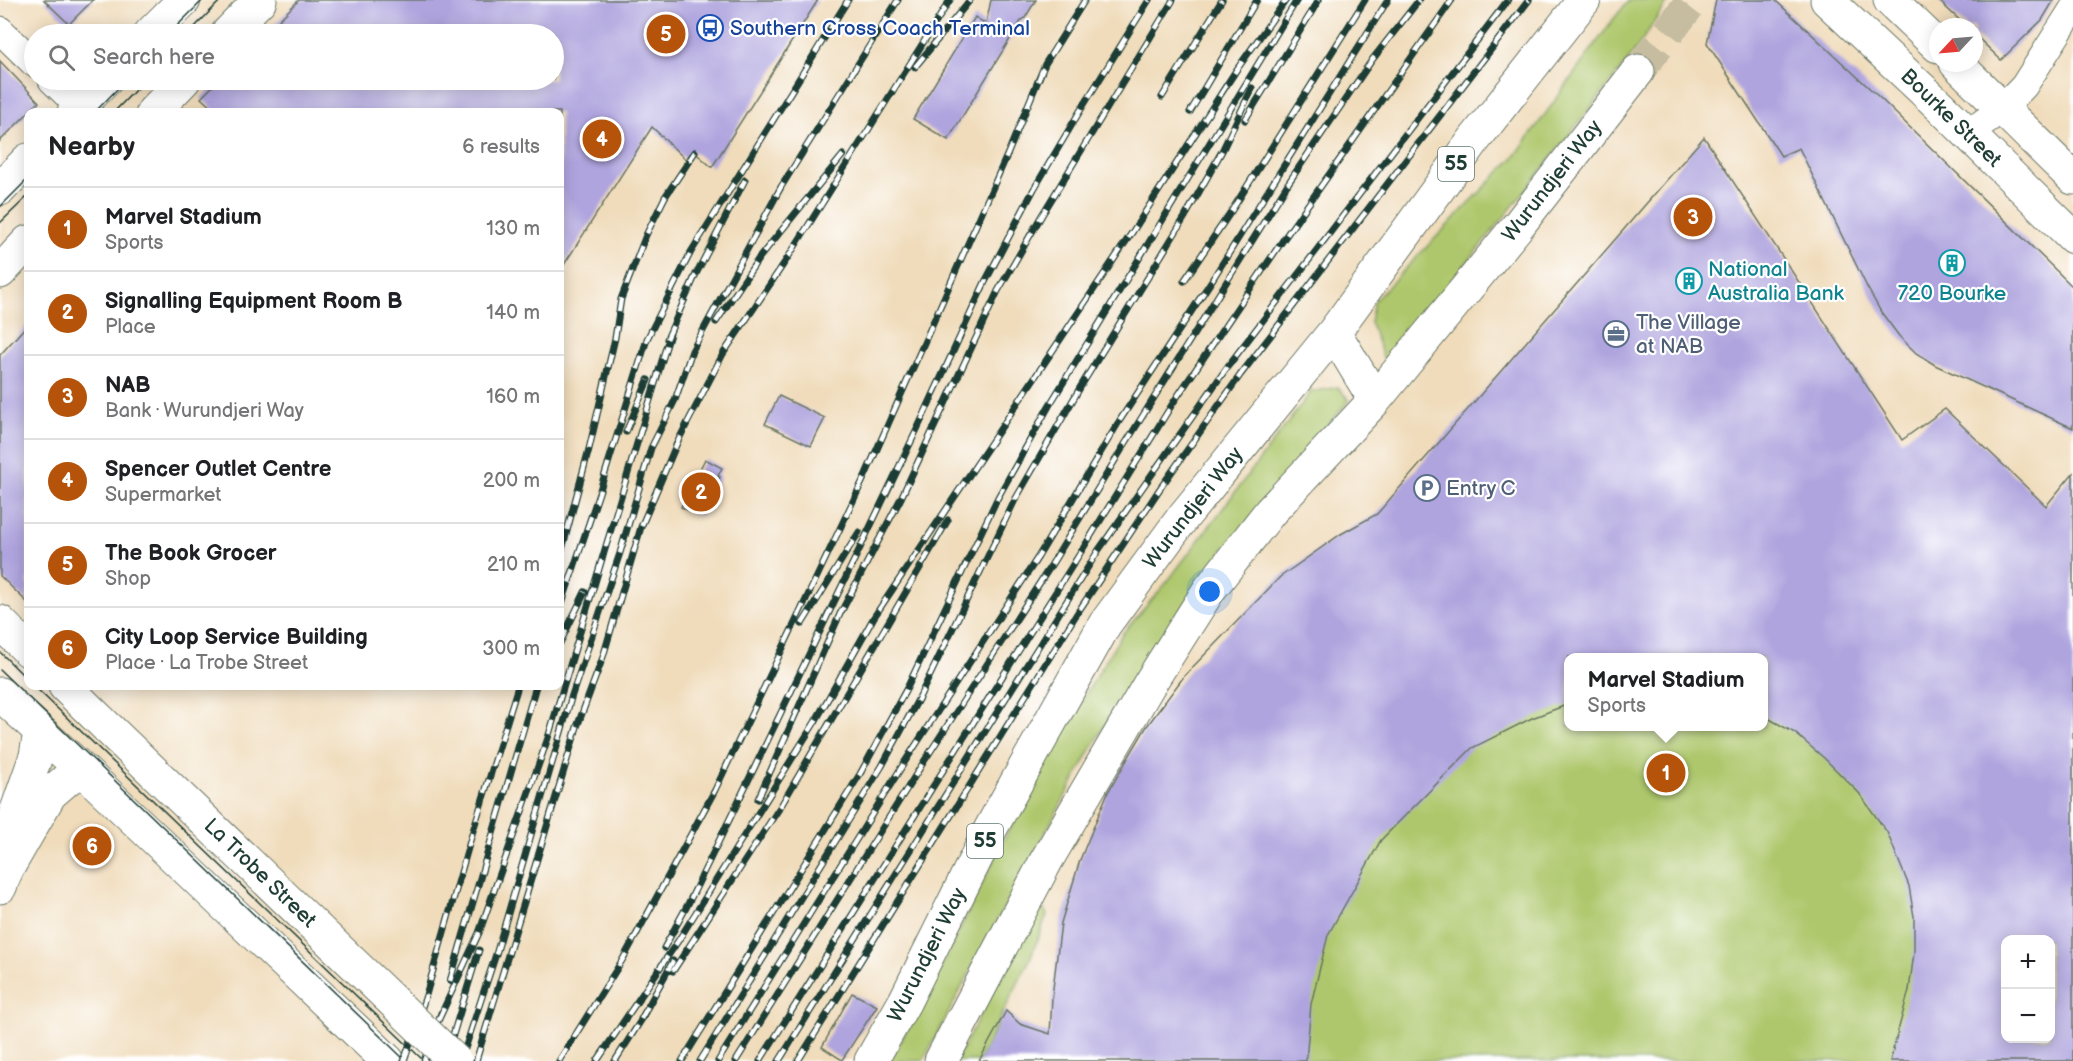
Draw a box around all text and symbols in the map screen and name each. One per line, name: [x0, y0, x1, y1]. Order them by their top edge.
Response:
pin: 5: [646, 12, 686, 57]
bus stop icon: Southern Cross Coach Terminal: [695, 13, 725, 43]
place label: Southern Cross Coach Terminal: [730, 16, 1030, 41]
north arrow: [1929, 18, 1983, 72]
search box: [24, 24, 564, 90]
icon: search: [45, 41, 78, 74]
text: Search here: [93, 44, 215, 71]
street label: Bourke Street: [1895, 64, 2007, 173]
street label: Wurundjeri Way: [1497, 115, 1608, 247]
pin: 4: [582, 116, 622, 162]
text: Nearby: [48, 132, 135, 163]
text: 6 results: [462, 135, 540, 159]
road number: 55: [1438, 147, 1474, 181]
pin: 3: [1674, 194, 1712, 240]
text: Marvel Stadium: [105, 204, 262, 231]
text: 1: [63, 217, 72, 241]
text: 130 m: [486, 217, 540, 241]
text: Sports: [105, 231, 163, 255]
building icon: 720 Bourke: [1937, 248, 1967, 278]
place label: National Australia Bank: [1708, 257, 1844, 306]
building icon: National Australia Bank: [1674, 266, 1704, 296]
place label: 720 Bourke: [1898, 281, 2006, 306]
text: Signalling Equipment Room B: [105, 288, 403, 315]
text: 2: [62, 301, 73, 325]
text: 140 m: [486, 301, 540, 325]
place label: The Village at NAB: [1636, 310, 1741, 359]
text: Place: [105, 315, 156, 339]
office icon: The Village at NAB: [1601, 319, 1631, 349]
text: NAB: [105, 372, 150, 399]
text: 3: [62, 385, 73, 409]
text: 160 m: [486, 385, 540, 409]
text: Bank · Wurundjeri Way: [105, 399, 304, 423]
street label: Wurundjeri Way: [1138, 442, 1249, 574]
text: Spencer Outlet Centre: [105, 456, 331, 483]
text: 4: [62, 469, 73, 493]
text: 200 m: [483, 469, 540, 493]
pin: 2: [682, 470, 720, 514]
parking icon: Entry C: [1412, 473, 1442, 503]
place label: Entry C: [1446, 476, 1516, 501]
text: Supermarket: [105, 483, 221, 507]
text: The Book Grocer: [105, 540, 277, 567]
text: 5: [62, 553, 73, 577]
text: 210 m: [487, 553, 540, 577]
text: Shop: [105, 567, 151, 591]
your location: [1195, 577, 1224, 606]
text: City Loop Service Building: [105, 624, 368, 651]
text: 6: [61, 637, 74, 661]
text: 300 m: [482, 637, 540, 661]
text: Place · La Trobe Street: [105, 651, 308, 675]
popup: [1564, 653, 1768, 731]
text: Marvel Stadium: [1588, 667, 1744, 694]
text: Sports: [1588, 694, 1646, 718]
pin: 1: [1646, 750, 1686, 796]
street label: La Trobe Street: [199, 813, 322, 933]
pin: 6: [72, 824, 112, 868]
road number: 55: [967, 824, 1003, 858]
street label: Wurundjeri Way: [882, 883, 972, 1026]
map controls: [2001, 935, 2055, 1043]
button: +: [2001, 935, 2055, 989]
button: −: [2001, 989, 2055, 1043]

